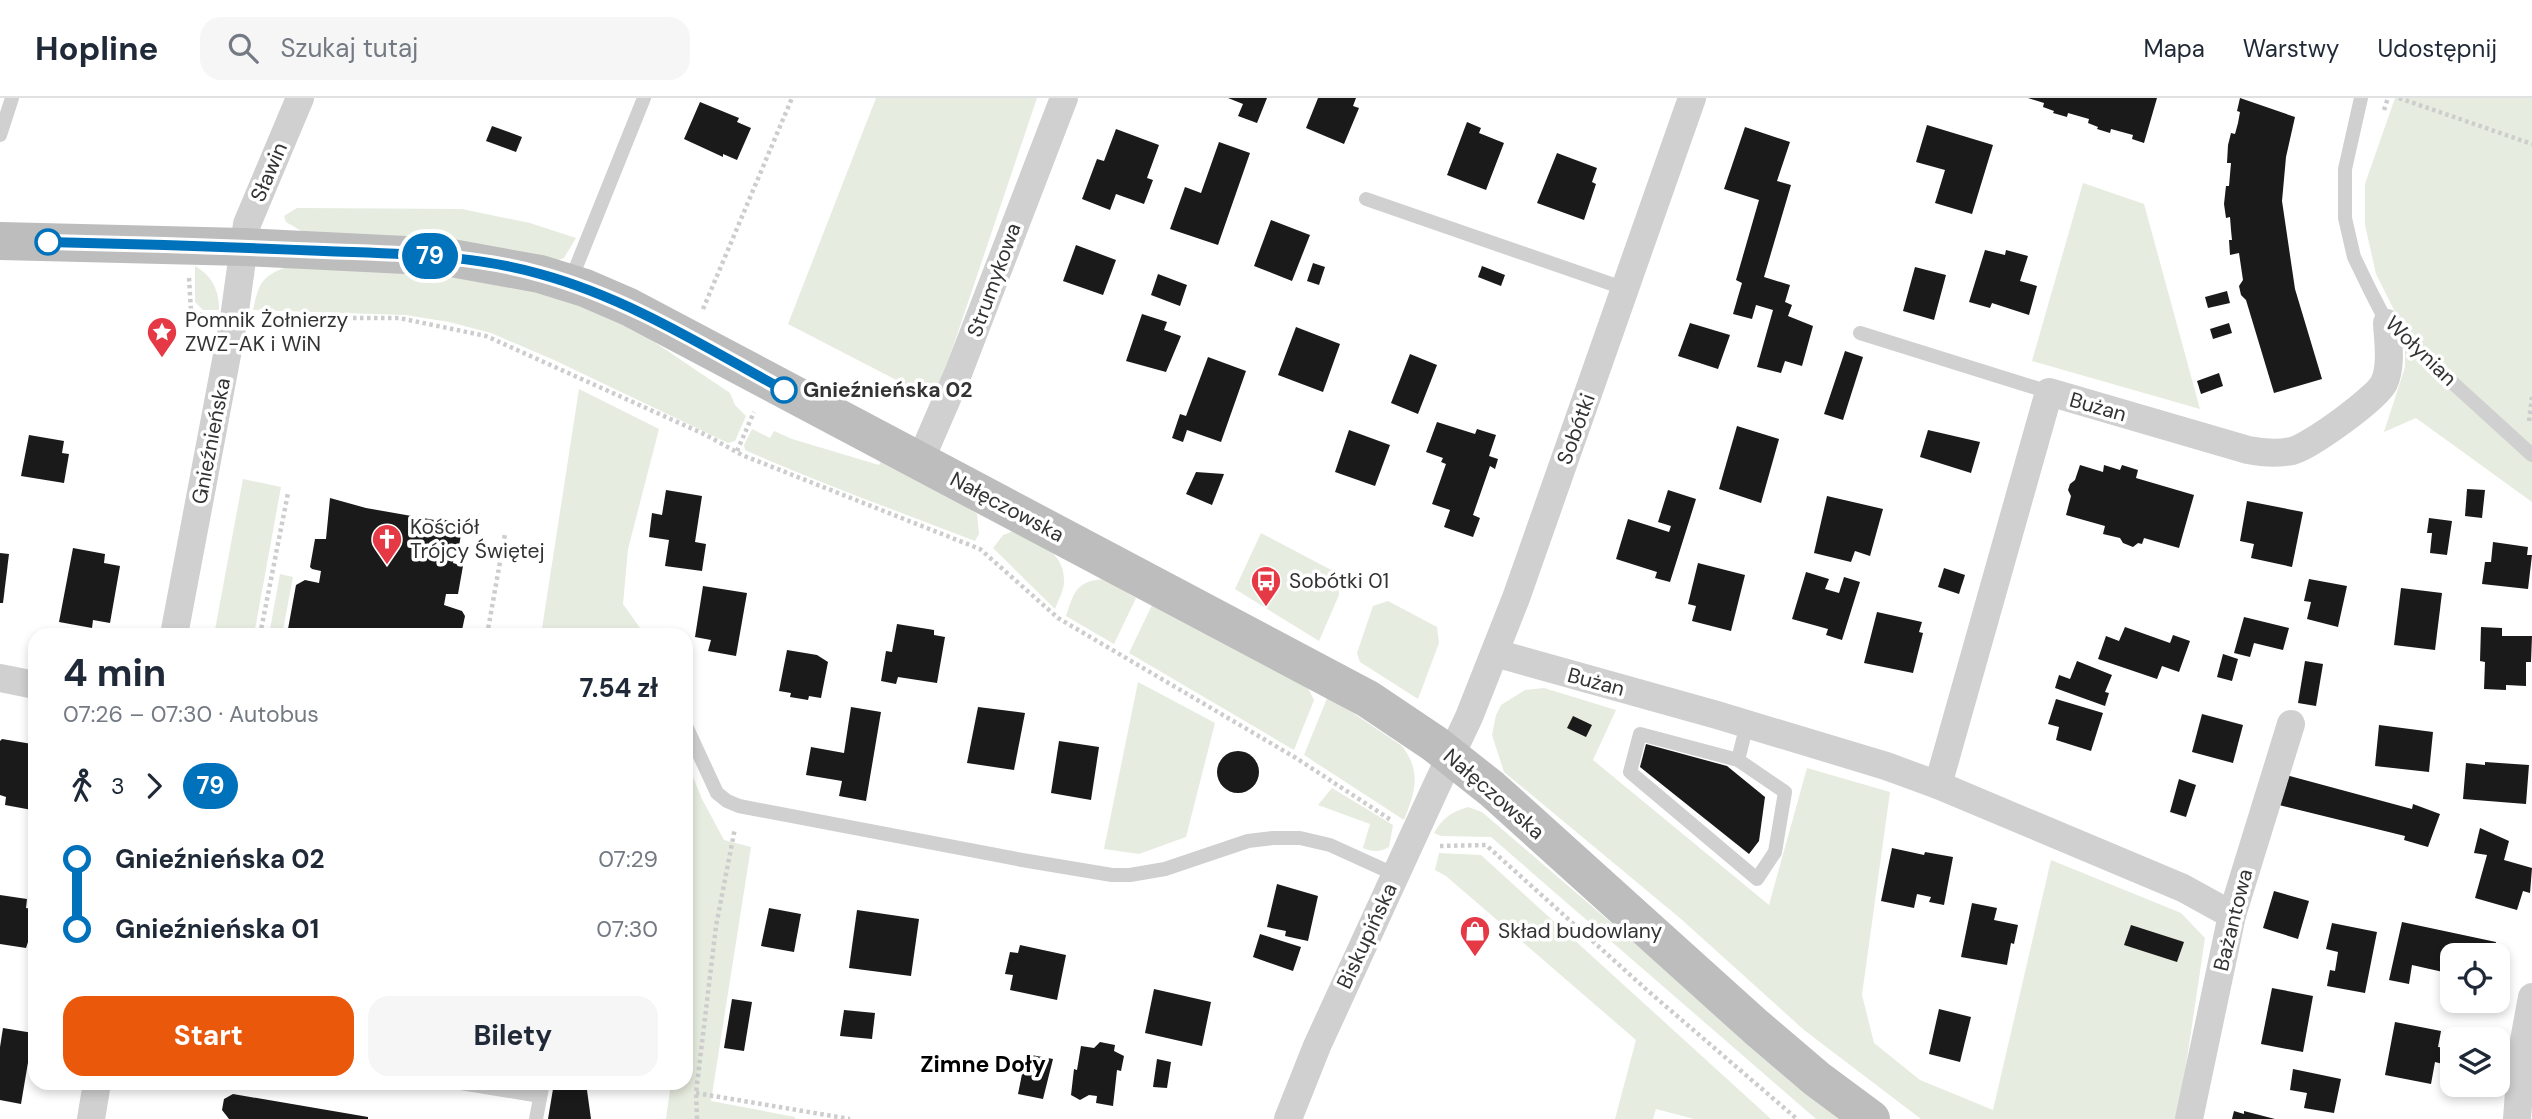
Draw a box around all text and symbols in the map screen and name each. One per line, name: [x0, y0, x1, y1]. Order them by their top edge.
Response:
search box: [200, 17, 690, 80]
text: Hopline: [35, 27, 158, 70]
icon: search: [224, 29, 262, 67]
text: Szukaj tutaj: [280, 31, 418, 65]
text: Mapa: [2143, 33, 2205, 64]
text: Warstwy: [2243, 33, 2339, 64]
text: Udostępnij: [2377, 33, 2497, 64]
street label: Sławin: [244, 138, 294, 206]
street label: Strumykowa: [960, 219, 1028, 341]
unlabelled marker: [35, 229, 61, 255]
line badge: 79: [398, 233, 462, 279]
text: 79: [416, 240, 444, 271]
place label: Pomnik Żołnierzy ZWZ-AK i WiN: [185, 306, 348, 358]
street label: Wołynian: [2379, 310, 2463, 392]
place icon: Pomnik Żołnierzy ZWZ-AK i WiN: [145, 315, 179, 359]
street label: Gnieźnieńska: [185, 375, 237, 507]
place label: Gnieźnieńska 02: [803, 376, 972, 404]
marker: Gnieźnieńska 02: [771, 377, 797, 403]
street label: Bużan: [2066, 386, 2130, 428]
street label: Sobótki: [1550, 390, 1602, 468]
street label: Nałęczowska: [945, 465, 1069, 549]
place label: Kościół Trójcy Świętej: [410, 513, 545, 565]
church icon: Kościół Trójcy Świętej: [370, 522, 404, 566]
bus stop icon: Sobótki 01: [1249, 564, 1283, 608]
place label: Sobótki 01: [1289, 567, 1389, 595]
text: 4 min: [63, 648, 166, 698]
street label: Bużan: [1564, 661, 1628, 703]
text: 7.54 zł: [579, 671, 658, 705]
text: 07:26 – 07:30 · Autobus: [63, 699, 319, 729]
street label: Nałęczowska: [1438, 742, 1550, 846]
icon: walk: [63, 767, 101, 805]
icon: forward: [135, 767, 173, 805]
text: 79: [197, 770, 224, 801]
text: 3: [111, 771, 125, 801]
text: Gnieźnieńska 02: [115, 842, 325, 876]
text: 07:29: [598, 844, 658, 874]
street label: Bażantowa: [2207, 866, 2259, 974]
street label: Biskupińska: [1330, 879, 1404, 993]
text: Gnieźnieńska 01: [115, 912, 319, 946]
text: 07:30: [596, 914, 658, 944]
shop icon: Skład budowlany: [1458, 914, 1492, 958]
place label: Skład budowlany: [1498, 917, 1662, 945]
map controls: [2440, 943, 2510, 1097]
button: locate: [2440, 943, 2510, 1013]
button: Start: [63, 996, 354, 1076]
button: Bilety: [368, 996, 658, 1076]
button: layers: [2440, 1027, 2510, 1097]
district label: Zimne Doły: [920, 1049, 1046, 1079]

